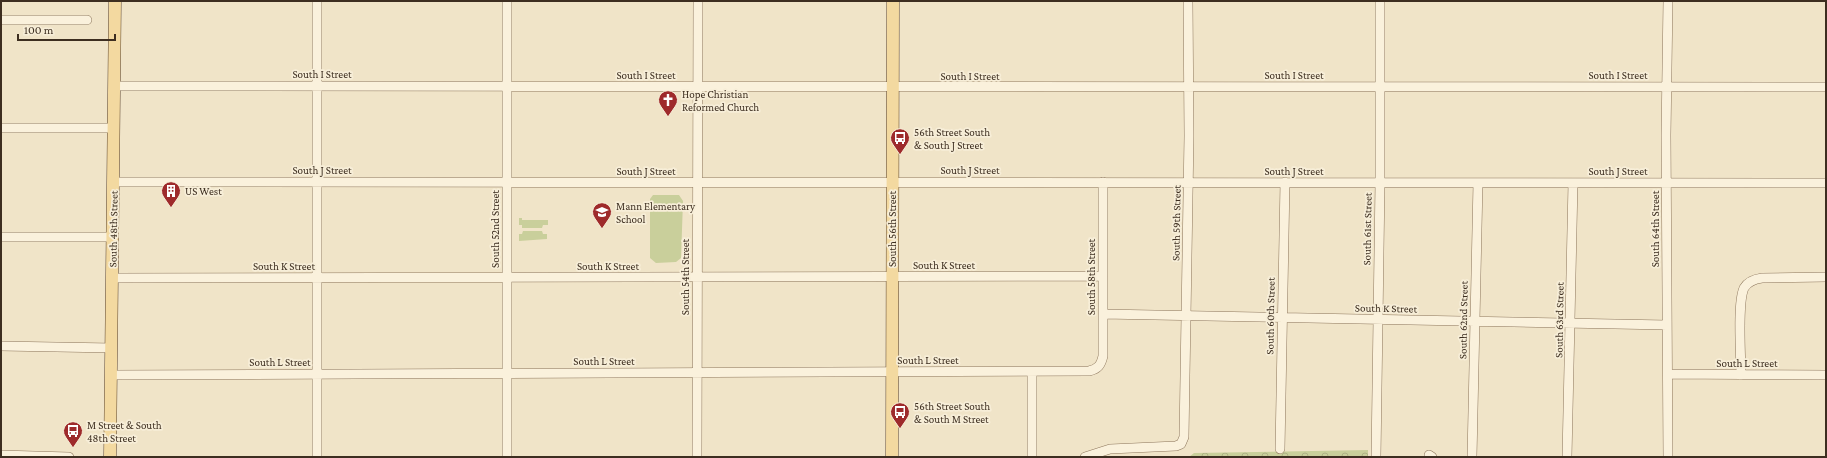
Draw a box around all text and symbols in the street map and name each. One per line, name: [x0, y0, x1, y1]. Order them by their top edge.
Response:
scale bar: [18, 16, 115, 42]
text: 100 m: [24, 23, 54, 37]
street label: South I Street: [292, 68, 352, 80]
street label: South I Street: [616, 69, 676, 81]
street label: South I Street: [1264, 69, 1324, 81]
street label: South I Street: [1588, 69, 1648, 81]
street label: South I Street: [940, 70, 1000, 82]
place label: Hope Christian Reformed Church: [682, 88, 759, 113]
church icon: Hope Christian Reformed Church: [657, 89, 679, 117]
place label: 56th Street South & South J Street: [914, 126, 990, 152]
bus stop icon: 56th Street South & South J Street: [889, 127, 911, 155]
street label: South J Street: [292, 164, 352, 177]
street label: South J Street: [940, 164, 1000, 177]
street label: South J Street: [616, 165, 676, 178]
street label: South J Street: [1264, 165, 1324, 178]
street label: South J Street: [1588, 165, 1648, 178]
building icon: US West: [160, 180, 182, 208]
place label: US West: [185, 185, 222, 197]
street label: South 59th Street: [1169, 185, 1183, 261]
street label: South 48th Street: [106, 190, 120, 268]
street label: South 52nd Street: [489, 190, 501, 268]
street label: South 64th Street: [1649, 190, 1661, 267]
street label: South 56th Street: [886, 191, 898, 267]
street label: South 61st Street: [1360, 192, 1374, 266]
place label: Mann Elementary School: [616, 200, 696, 225]
school or university icon: Mann Elementary School: [591, 201, 613, 229]
street label: South 58th Street: [1085, 238, 1097, 315]
street label: South 54th Street: [679, 239, 691, 315]
street label: South K Street: [913, 259, 975, 271]
street label: South K Street: [253, 260, 315, 272]
street label: South K Street: [577, 260, 639, 272]
street label: South 60th Street: [1263, 277, 1277, 355]
street label: South 62nd Street: [1456, 280, 1470, 359]
street label: South 63rd Street: [1552, 282, 1566, 358]
street label: South K Street: [1355, 301, 1418, 315]
street label: South L Street: [897, 354, 959, 366]
street label: South L Street: [573, 355, 635, 367]
street label: South L Street: [249, 356, 311, 368]
street label: South L Street: [1716, 357, 1778, 369]
place label: 56th Street South & South M Street: [914, 400, 990, 425]
bus stop icon: 56th Street South & South M Street: [889, 401, 911, 429]
place label: M Street & South 48th Street: [87, 419, 162, 444]
bus stop icon: M Street & South 48th Street: [62, 420, 84, 448]

